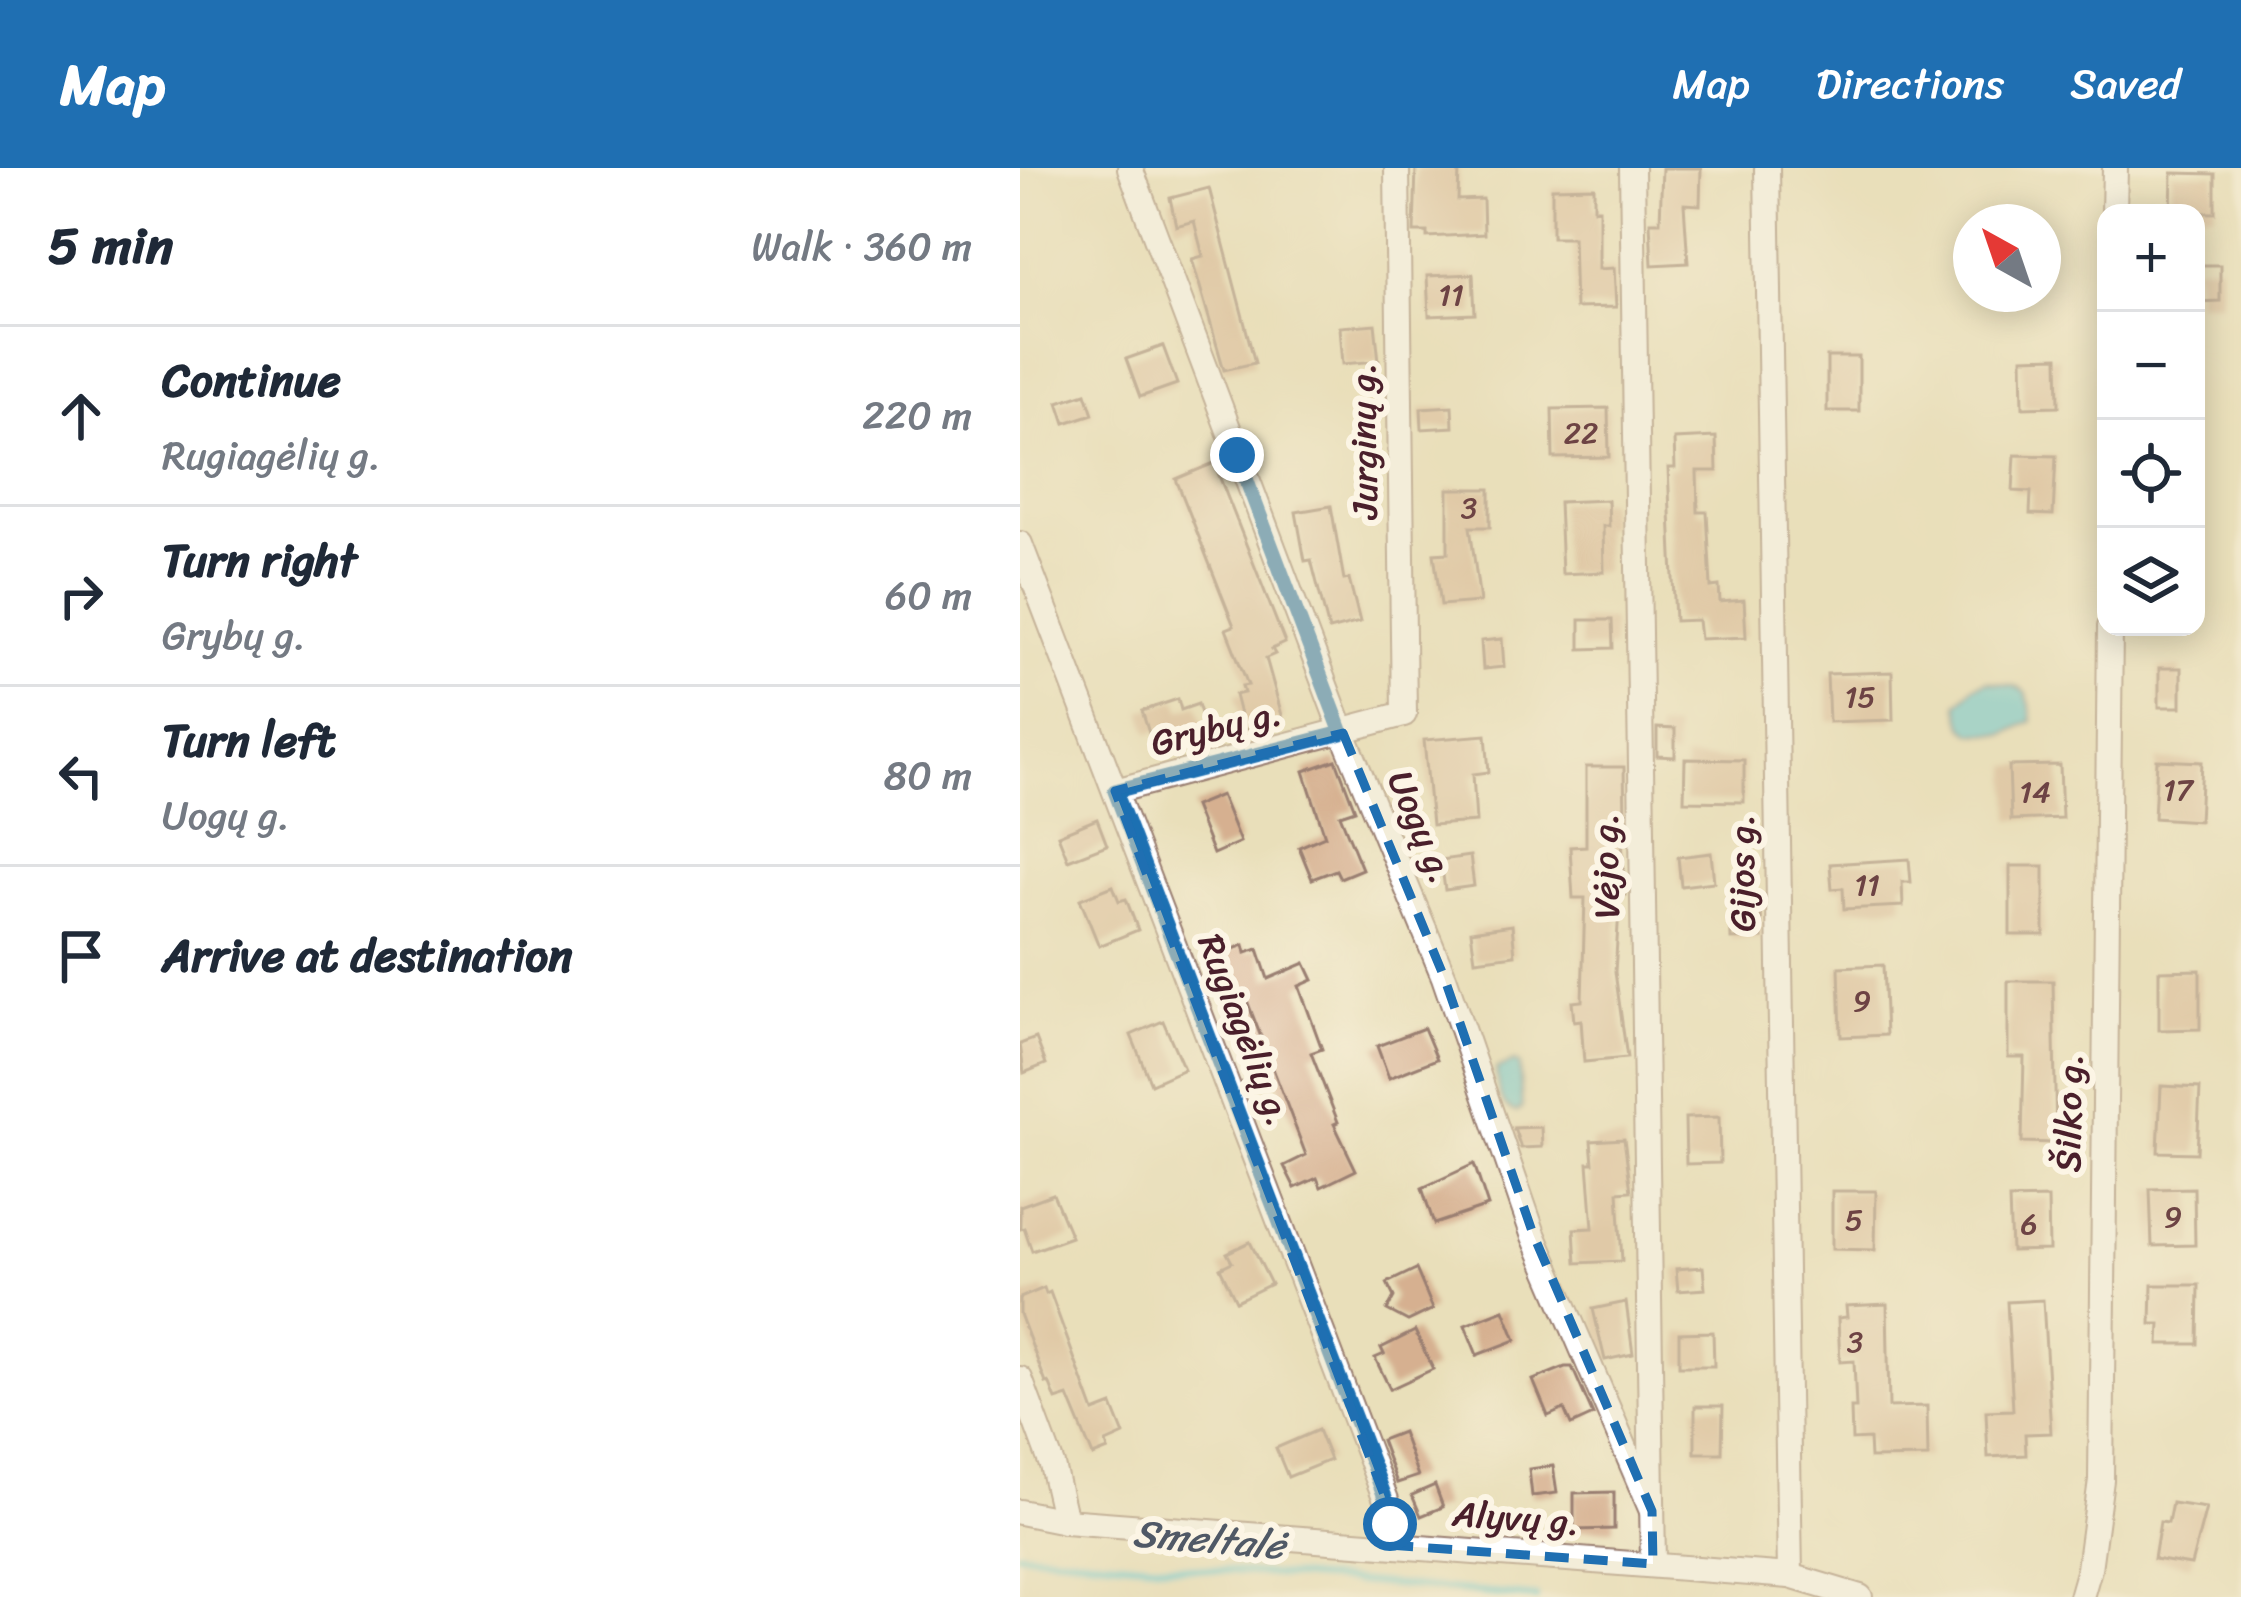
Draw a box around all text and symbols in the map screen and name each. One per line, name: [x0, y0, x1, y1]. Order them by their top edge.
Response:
text: Map: [60, 34, 165, 135]
text: Map: [1672, 47, 1750, 121]
text: Directions: [1816, 47, 2004, 121]
text: Saved: [2070, 47, 2181, 121]
text: 5 min: [48, 201, 173, 291]
north arrow: [1953, 204, 2061, 312]
map controls: [2097, 204, 2205, 636]
button: +: [2097, 204, 2205, 312]
text: Walk · 360 m: [751, 212, 972, 281]
house number: 11: [1438, 268, 1464, 322]
button: −: [2097, 312, 2205, 420]
text: Continue: [162, 341, 341, 421]
street label: Jurginų g.: [1331, 362, 1397, 522]
text: 220 m: [862, 381, 972, 450]
icon: ahead: [48, 383, 114, 449]
house number: 22: [1564, 406, 1598, 460]
button: locate: [2097, 420, 2205, 528]
text: Rugiagėlių g.: [162, 421, 381, 490]
route end: [1210, 428, 1264, 482]
house number: 3: [1461, 481, 1477, 535]
text: Turn right: [162, 521, 357, 601]
button: layers: [2097, 528, 2205, 636]
text: 60 m: [885, 561, 972, 630]
icon: right: [48, 563, 114, 629]
text: Grybų g.: [162, 601, 306, 670]
house number: 15: [1844, 670, 1876, 724]
street label: Grybų g.: [1144, 681, 1288, 775]
text: Turn left: [162, 701, 335, 781]
text: 80 m: [884, 741, 972, 810]
icon: left: [48, 743, 114, 809]
street label: Uogų g.: [1368, 760, 1474, 894]
house number: 17: [2163, 763, 2195, 817]
house number: 14: [2019, 765, 2051, 819]
text: Uogų g.: [162, 781, 290, 850]
street label: Vėjo g.: [1573, 813, 1639, 919]
street label: Gijos g.: [1709, 814, 1775, 932]
house number: 11: [1854, 858, 1880, 912]
text: Arrive at destination: [162, 916, 572, 996]
icon: arrive: [48, 923, 114, 989]
street label: Rugiagėlių g.: [1179, 924, 1311, 1136]
house number: 9: [1853, 974, 1871, 1028]
street label: Šilko g.: [2036, 1053, 2102, 1173]
house number: 9: [2164, 1190, 2182, 1244]
house number: 5: [1845, 1193, 1863, 1247]
house number: 6: [2020, 1197, 2038, 1251]
house number: 3: [1847, 1315, 1863, 1369]
street label: Alyvų g.: [1449, 1482, 1582, 1554]
route start: [1363, 1497, 1417, 1551]
water label: Smeltalė: [1130, 1498, 1292, 1580]

